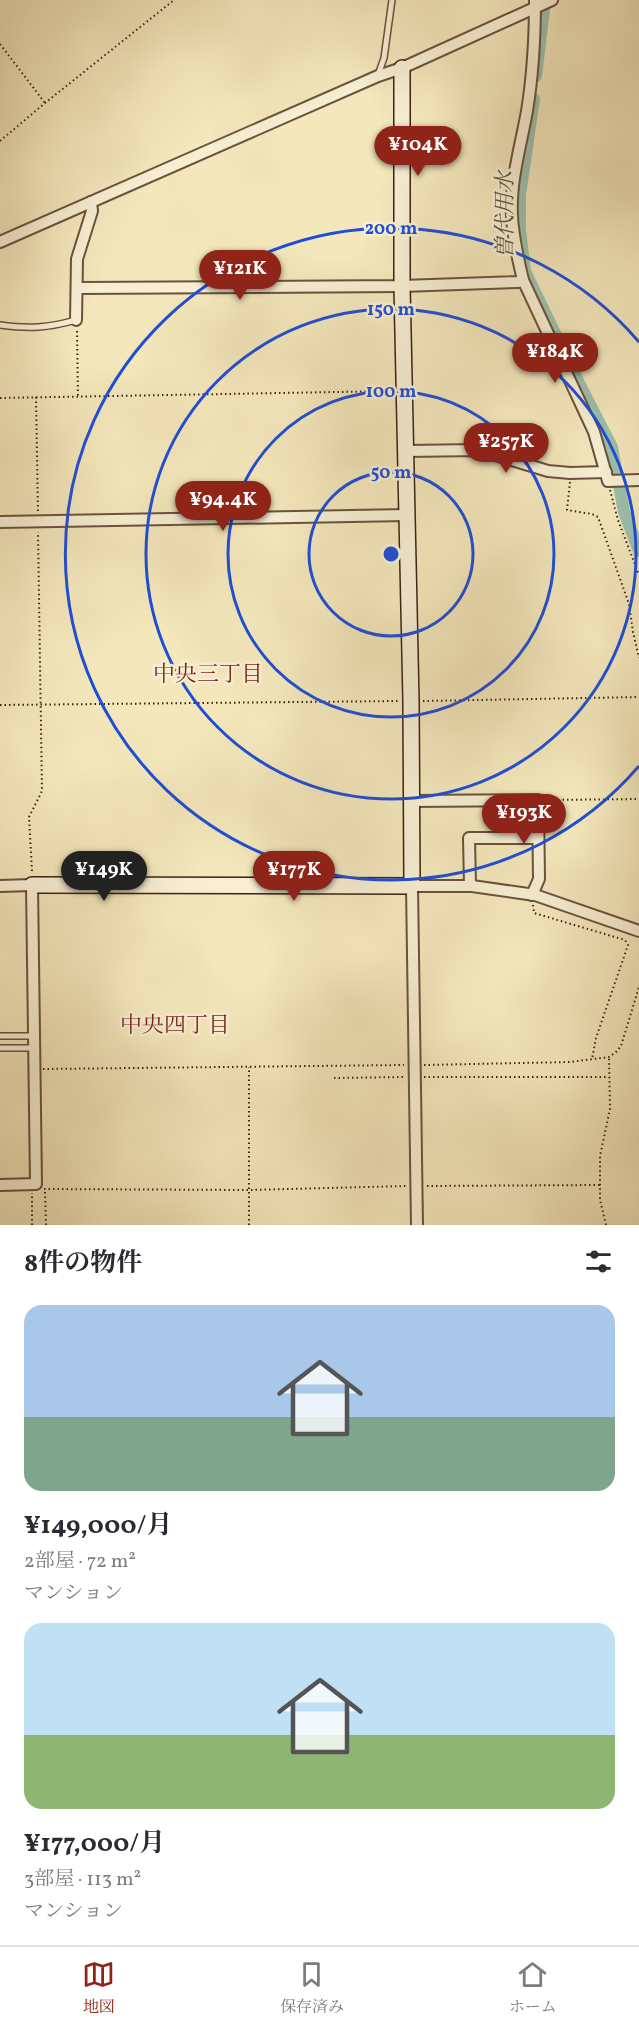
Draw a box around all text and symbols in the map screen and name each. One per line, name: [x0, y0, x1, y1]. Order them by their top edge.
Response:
pin: ¥104K: [376, 126, 460, 177]
text: ¥104K: [388, 131, 448, 159]
water label: 曽代用水: [491, 169, 522, 259]
text: 200 m: [365, 217, 417, 242]
pin: ¥121K: [198, 250, 282, 301]
text: ¥121K: [213, 255, 267, 283]
text: 150 m: [367, 298, 415, 323]
pin: ¥184K: [513, 333, 597, 384]
text: ¥184K: [526, 338, 584, 366]
text: 100 m: [366, 380, 416, 405]
pin: ¥257K: [464, 423, 548, 474]
text: ¥257K: [478, 428, 534, 456]
text: 50 m: [371, 461, 411, 486]
pin: ¥94.4K: [174, 481, 272, 532]
text: ¥94.4K: [189, 486, 257, 514]
centre of rings: [381, 544, 401, 564]
district label: 中央三丁目: [153, 660, 263, 691]
pin: ¥193K: [482, 794, 566, 845]
text: ¥193K: [496, 799, 552, 827]
pin: ¥149K: [62, 851, 146, 902]
pin: ¥177K: [252, 851, 336, 902]
text: ¥149K: [75, 856, 133, 884]
text: ¥177K: [267, 856, 321, 884]
district label: 中央四丁目: [120, 1011, 230, 1042]
icon: filters: [582, 1245, 615, 1278]
text: 8件の物件: [24, 1246, 142, 1282]
icon: home: [266, 1344, 374, 1452]
text: ¥149,000/月: [24, 1508, 172, 1544]
text: 2部屋 · 72 m²: [24, 1548, 136, 1576]
text: マンション: [24, 1580, 123, 1608]
icon: home: [266, 1662, 374, 1770]
text: ¥177,000/月: [24, 1826, 165, 1862]
text: 3部屋 · 113 m²: [24, 1866, 141, 1894]
text: マンション: [24, 1898, 123, 1926]
tab: 地図: [82, 1958, 115, 2019]
tab: 保存済み: [280, 1958, 344, 2019]
tab: ホーム: [509, 1958, 557, 2019]

